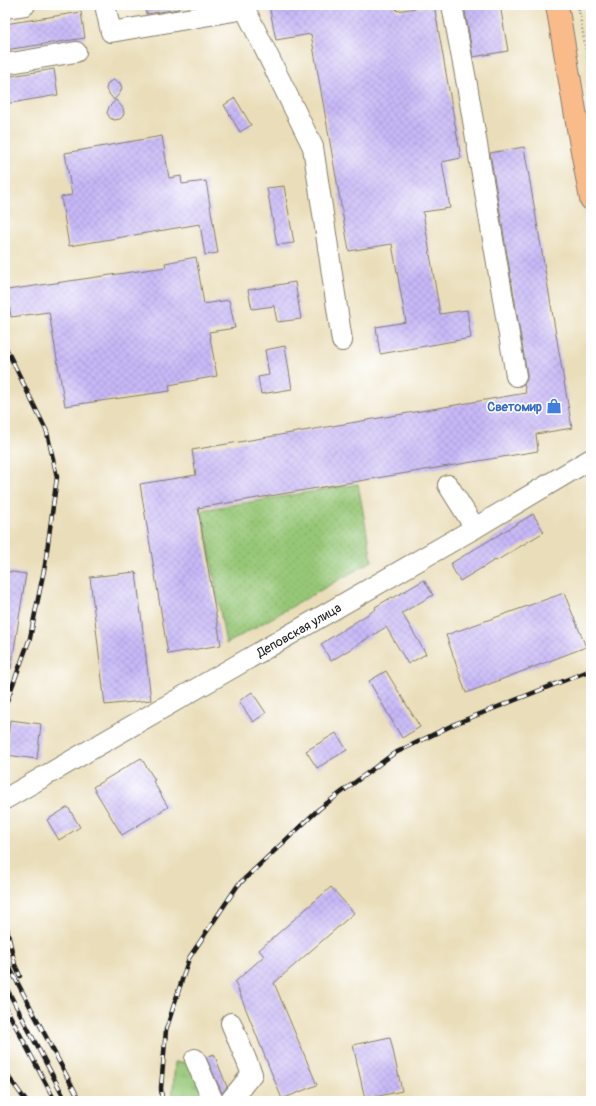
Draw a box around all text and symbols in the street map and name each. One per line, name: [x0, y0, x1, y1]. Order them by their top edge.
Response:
shop icon: Светомир: [545, 397, 563, 415]
place label: Светомир: [487, 399, 542, 415]
street label: Деповская улица: [253, 600, 344, 662]

